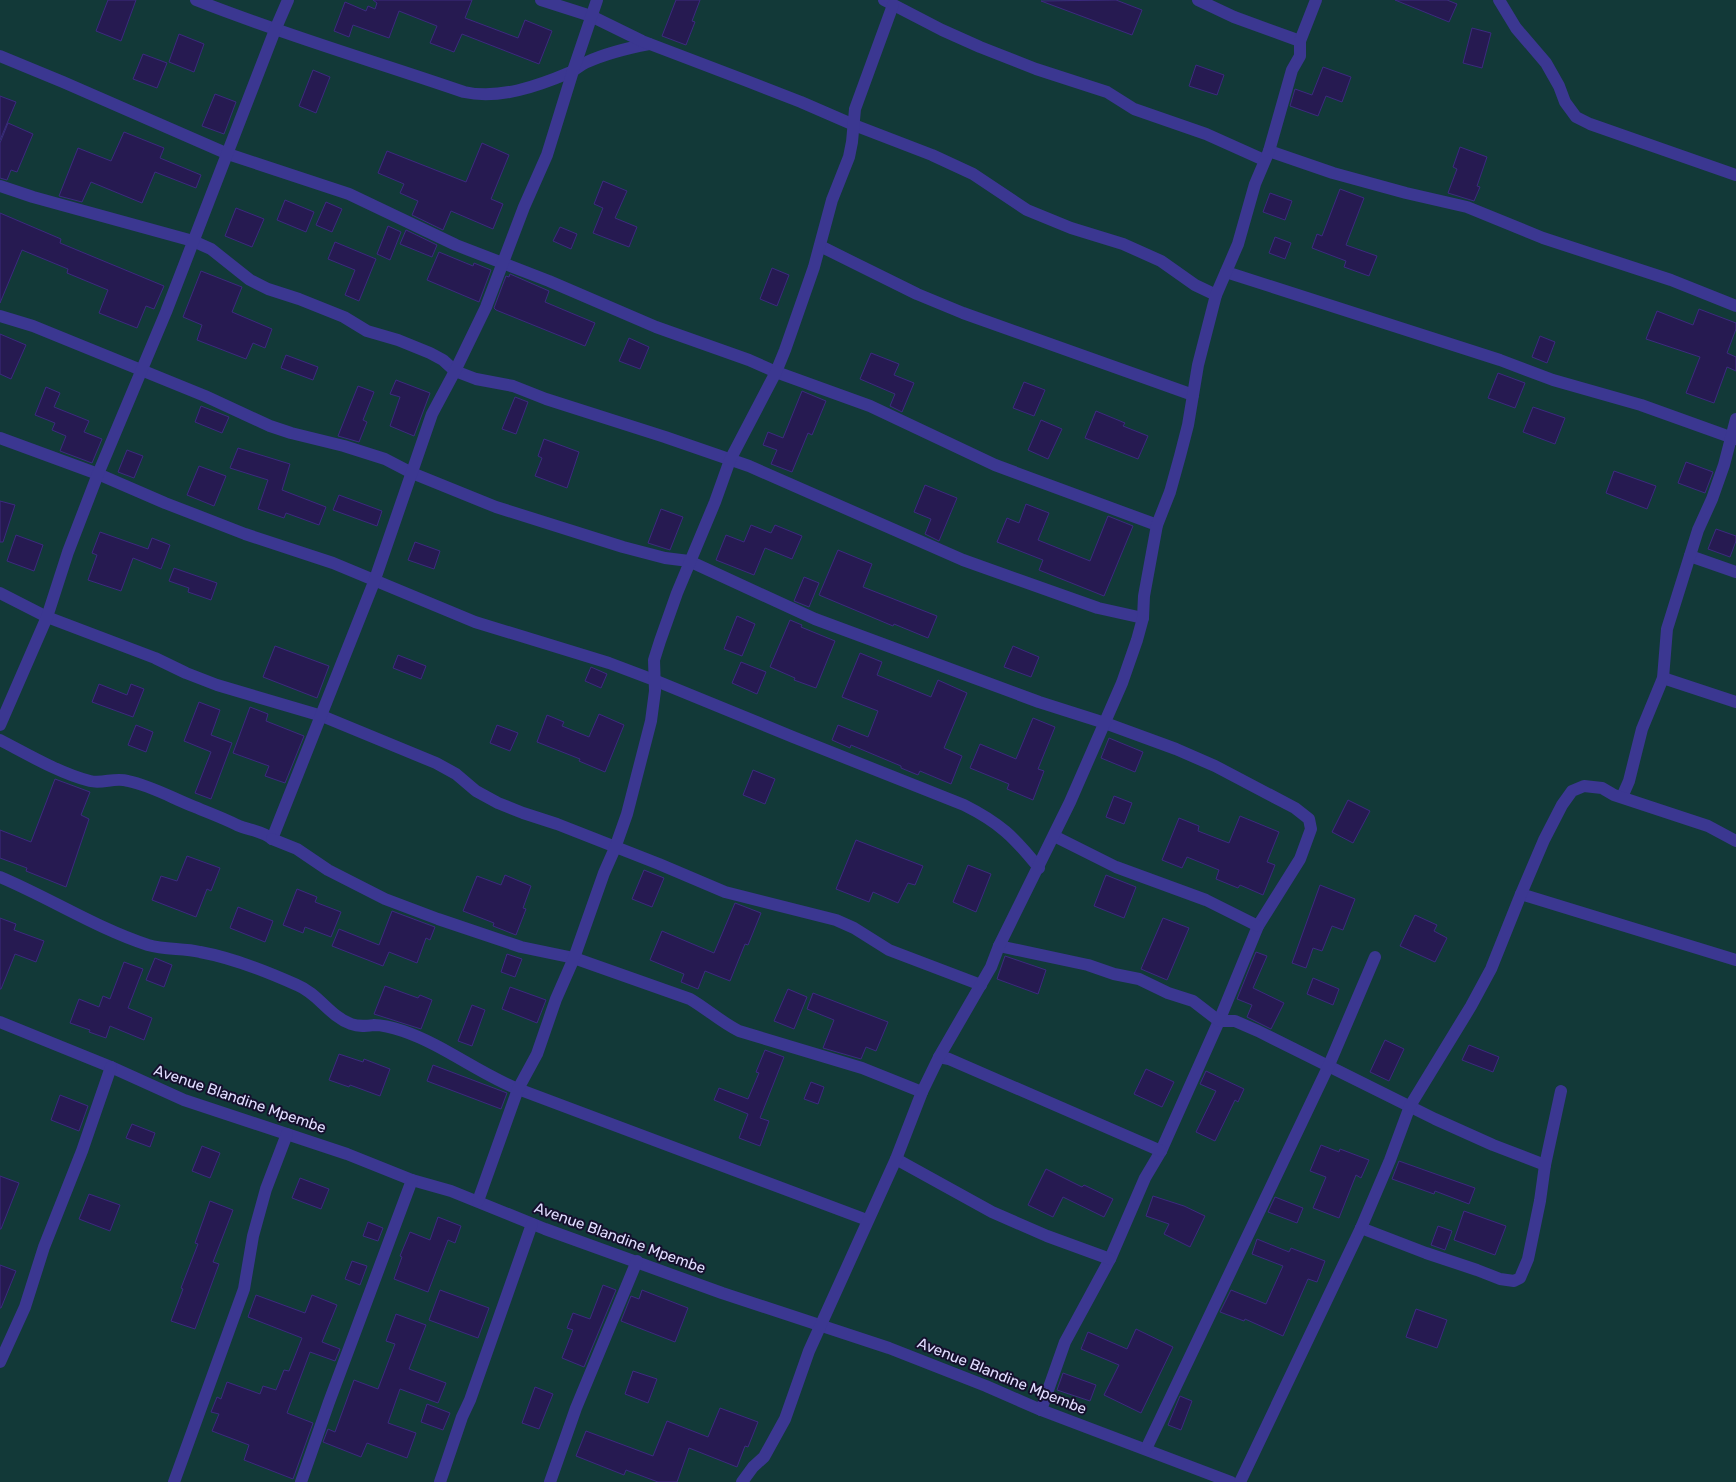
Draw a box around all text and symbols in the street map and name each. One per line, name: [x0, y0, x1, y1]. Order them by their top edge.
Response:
street label: Avenue Blandine Mpembe: [152, 1061, 328, 1137]
street label: Avenue Blandine Mpembe: [532, 1199, 708, 1277]
street label: Avenue Blandine Mpembe: [915, 1334, 1089, 1418]

